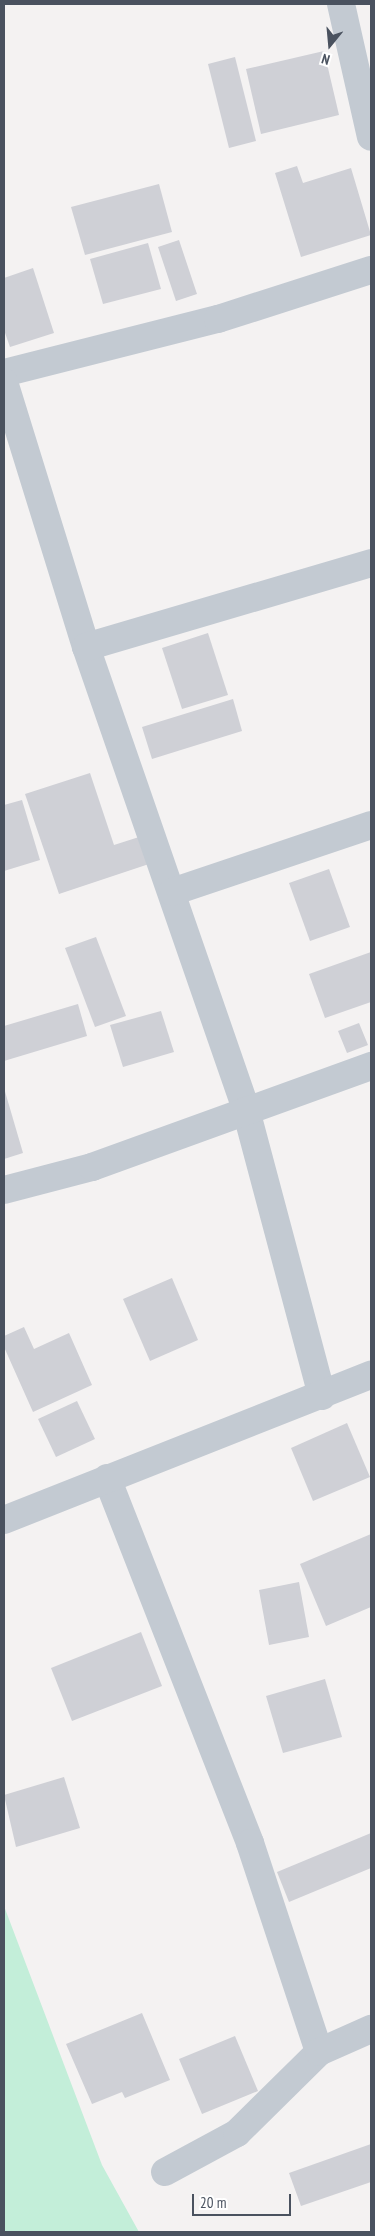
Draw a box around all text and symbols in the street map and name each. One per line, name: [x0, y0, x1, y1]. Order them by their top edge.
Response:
north arrow: [305, 20, 355, 70]
text: N: [319, 50, 332, 69]
scale bar: [195, 2184, 294, 2216]
text: 20 m: [200, 2193, 226, 2212]

